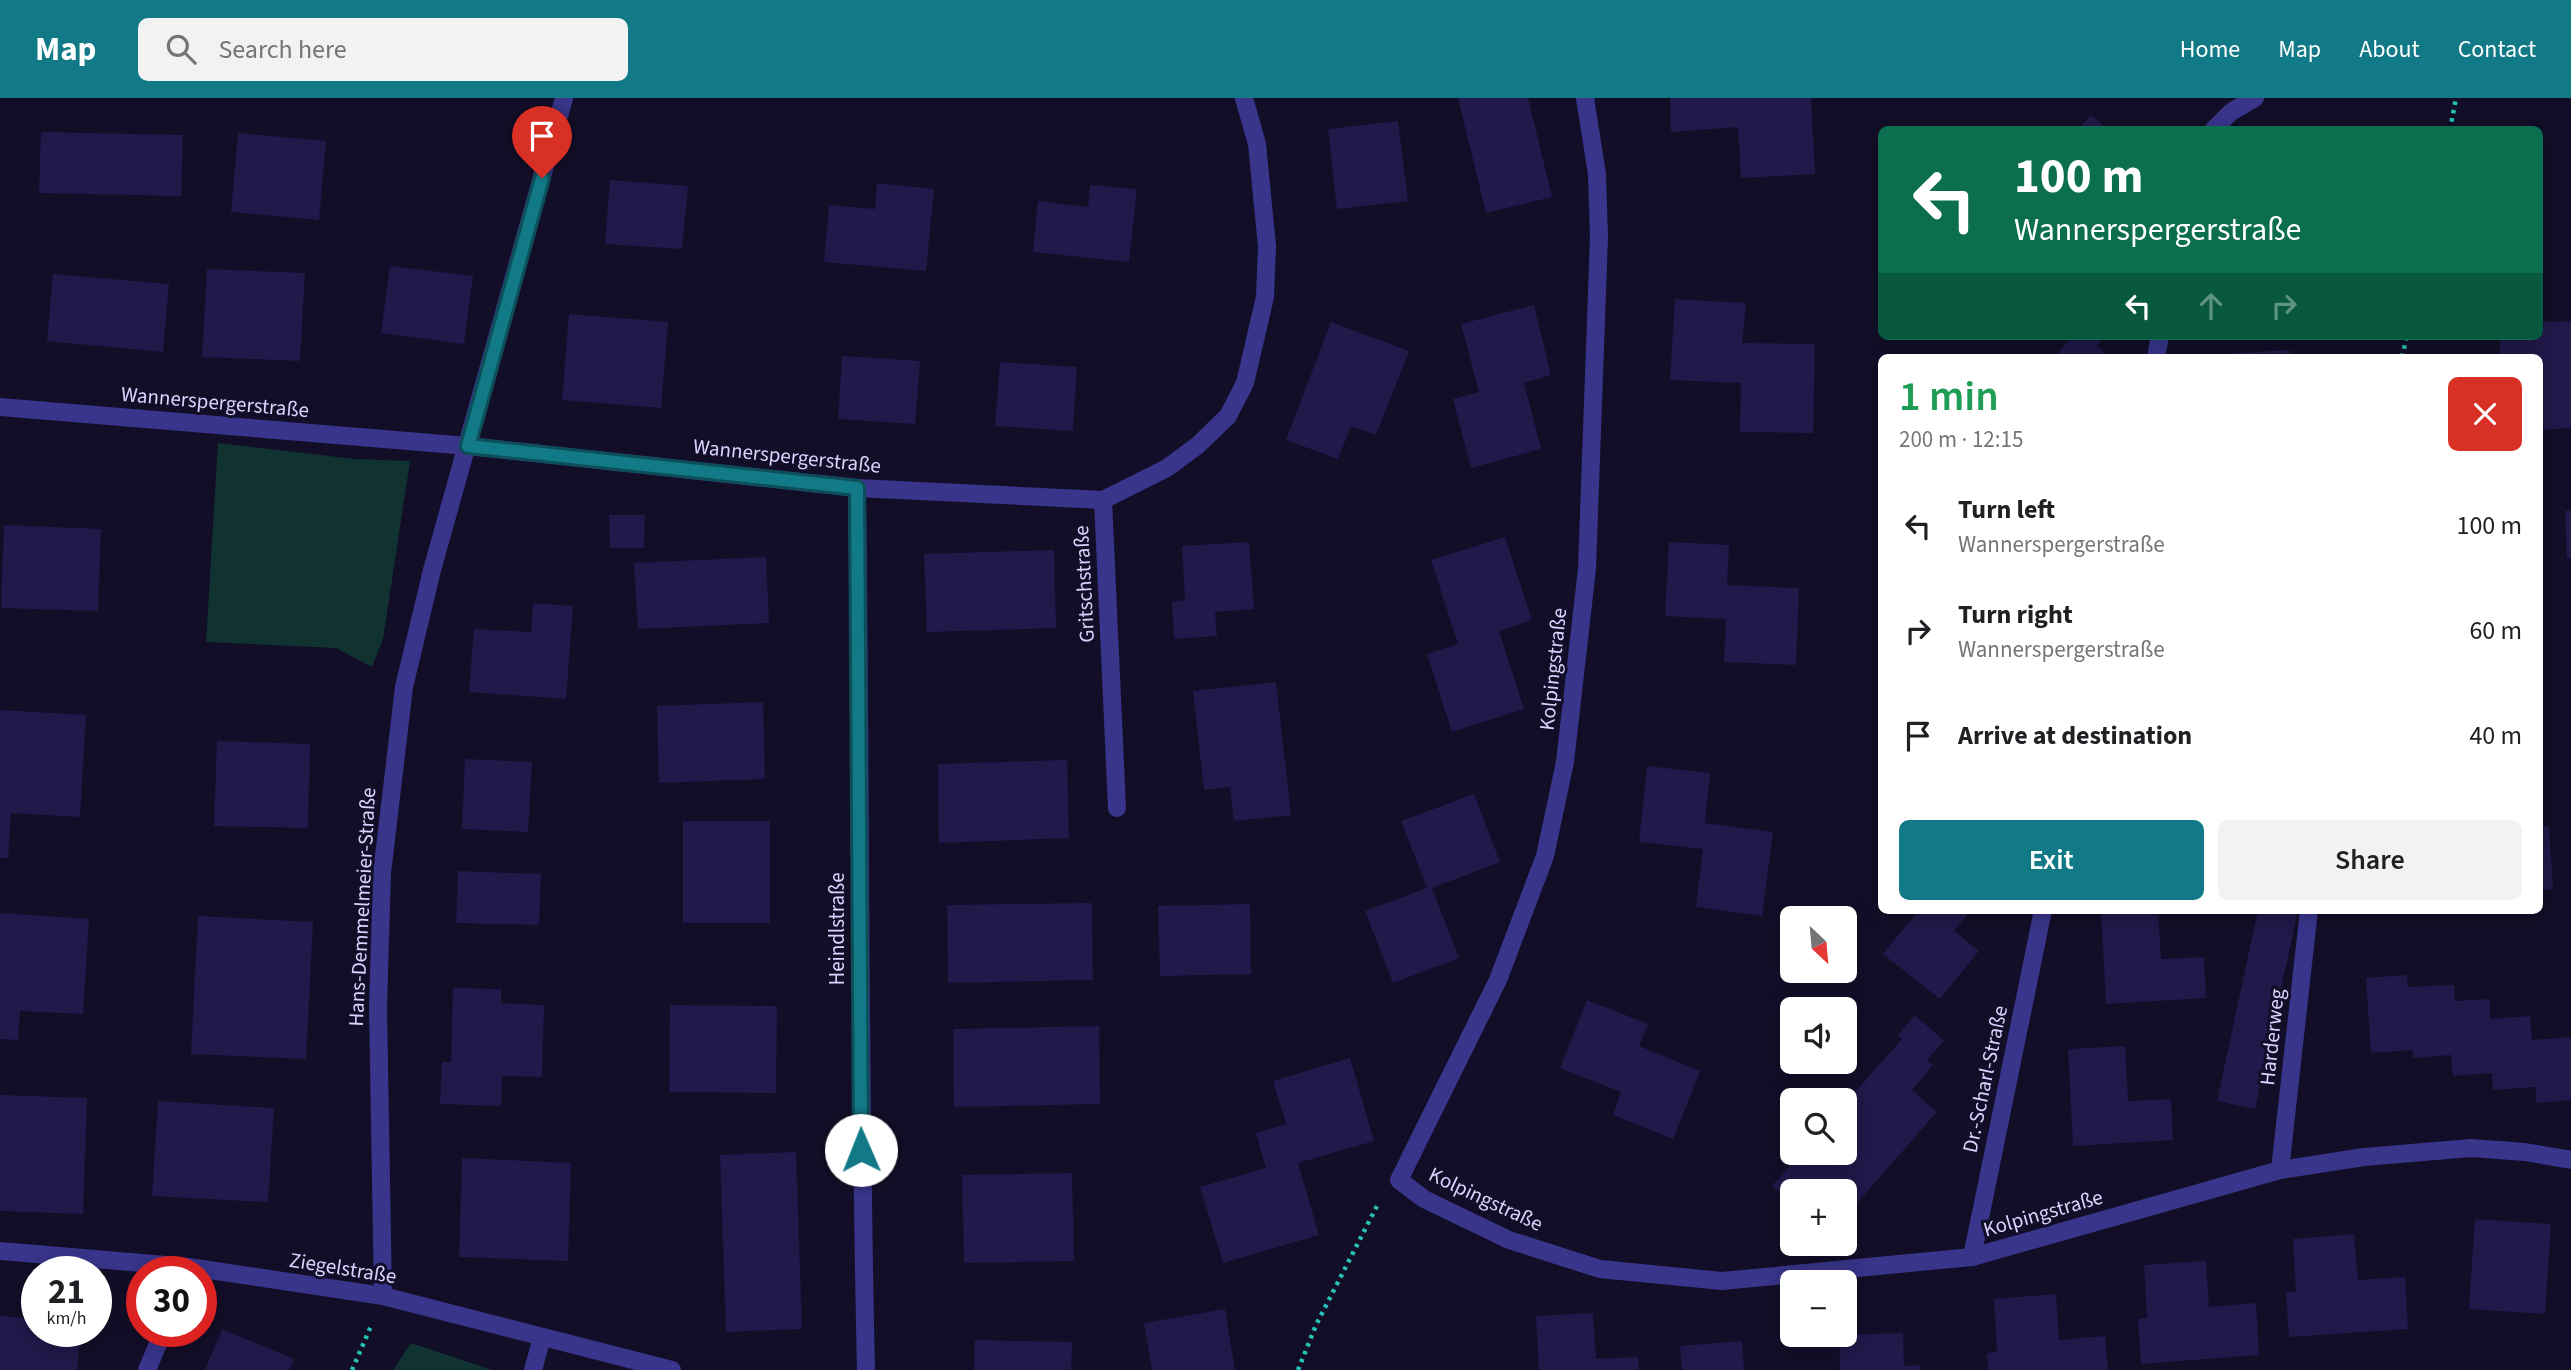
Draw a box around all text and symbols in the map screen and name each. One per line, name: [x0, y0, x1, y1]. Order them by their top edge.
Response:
search box: [138, 18, 628, 81]
text: Map: [35, 26, 96, 73]
icon: search: [162, 30, 200, 68]
text: Search here: [218, 31, 347, 68]
text: Home: [2180, 32, 2240, 67]
text: Map: [2278, 32, 2321, 67]
text: About: [2359, 32, 2420, 67]
text: Contact: [2458, 32, 2536, 67]
pin: [512, 106, 572, 178]
icon: arrive: [523, 117, 561, 155]
text: 100 m: [2014, 142, 2143, 212]
icon: left: [1899, 154, 1990, 245]
text: Wannerspergerstraße: [2014, 207, 2301, 253]
icon: left: [2119, 287, 2157, 325]
icon: ahead: [2192, 287, 2230, 325]
icon: right: [2265, 287, 2303, 325]
text: 1 min: [1899, 367, 1999, 427]
button: close: [2448, 377, 2522, 451]
street label: Wannerspergerstraße: [120, 379, 310, 425]
text: 200 m · 12:15: [1899, 423, 2023, 456]
street label: Wannerspergerstraße: [692, 431, 882, 481]
text: Turn left: [1958, 491, 2055, 528]
icon: left: [1899, 507, 1937, 545]
text: 100 m: [2456, 507, 2522, 544]
street label: Gritschstraße: [1066, 525, 1102, 643]
text: Wannerspergerstraße: [1958, 528, 2165, 561]
text: Turn right: [1958, 596, 2073, 633]
street label: Kolpingstraße: [1532, 606, 1574, 732]
icon: right: [1899, 612, 1937, 650]
text: 60 m: [2469, 612, 2522, 649]
text: Wannerspergerstraße: [1958, 633, 2165, 666]
icon: arrive: [1899, 717, 1937, 755]
text: Arrive at destination: [1958, 717, 2192, 754]
text: 40 m: [2469, 717, 2522, 754]
street label: Hans-Demmelmeier-Straße: [341, 787, 383, 1027]
button: Exit: [1899, 820, 2204, 900]
button: Share: [2218, 820, 2522, 900]
street label: Heindlstraße: [822, 872, 852, 986]
north arrow: [1780, 906, 1857, 984]
map controls: [1780, 906, 1857, 1347]
street label: Harderweg: [2252, 987, 2292, 1087]
button: sound: [1780, 997, 1857, 1074]
street label: Dr.-Scharl-Straße: [1955, 1003, 2015, 1155]
button: search: [1780, 1088, 1857, 1165]
position arrow: [824, 1113, 898, 1187]
street label: Kolpingstraße: [1424, 1159, 1548, 1239]
button: +: [1780, 1179, 1857, 1256]
street label: Kolpingstraße: [1980, 1182, 2106, 1244]
street label: Ziegelstraße: [287, 1245, 399, 1291]
speed limit sign: 30: [126, 1256, 217, 1347]
text: 21: [48, 1267, 85, 1317]
button: −: [1780, 1270, 1857, 1347]
text: km/h: [47, 1306, 86, 1331]

